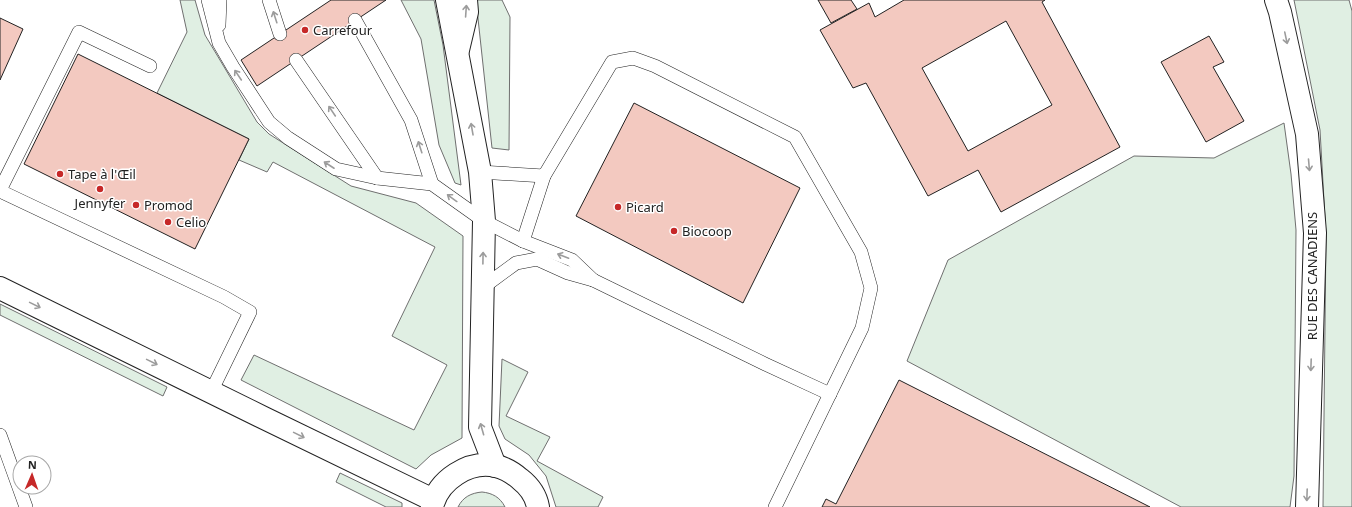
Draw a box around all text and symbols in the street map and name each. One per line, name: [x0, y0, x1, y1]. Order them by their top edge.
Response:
one-way arrow: [463, 5, 470, 18]
one-way arrow: [270, 11, 278, 23]
place label: Carrefour: [313, 21, 373, 39]
marker: Carrefour: [300, 25, 310, 35]
one-way arrow: [1282, 31, 1290, 44]
one-way arrow: [234, 70, 242, 81]
one-way arrow: [327, 105, 335, 117]
one-way arrow: [468, 123, 476, 136]
one-way arrow: [416, 141, 423, 154]
one-way arrow: [1306, 158, 1313, 171]
one-way arrow: [324, 161, 335, 169]
place label: Tape à l'Œil: [68, 165, 136, 183]
marker: Tape à l'Œil: [55, 169, 65, 179]
marker: Jennyfer: [95, 184, 105, 194]
place label: Jennyfer: [73, 194, 126, 212]
one-way arrow: [447, 194, 458, 202]
place label: Promod: [144, 196, 193, 214]
place label: Picard: [626, 198, 664, 216]
marker: Promod: [131, 200, 141, 210]
marker: Picard: [613, 202, 623, 212]
street label: RUE DES CANADIENS: [1303, 212, 1321, 340]
place label: Celio: [176, 213, 206, 231]
marker: Celio: [163, 217, 173, 227]
place label: Biocoop: [682, 222, 732, 240]
marker: Biocoop: [669, 226, 679, 236]
one-way arrow: [479, 252, 487, 265]
one-way arrow: [557, 252, 569, 260]
one-way arrow: [29, 302, 41, 309]
one-way arrow: [1307, 358, 1315, 371]
one-way arrow: [145, 359, 157, 366]
one-way arrow: [477, 423, 485, 436]
one-way arrow: [292, 432, 304, 439]
north arrow: [12, 455, 52, 495]
text: N: [28, 457, 37, 472]
one-way arrow: [1304, 488, 1311, 501]

